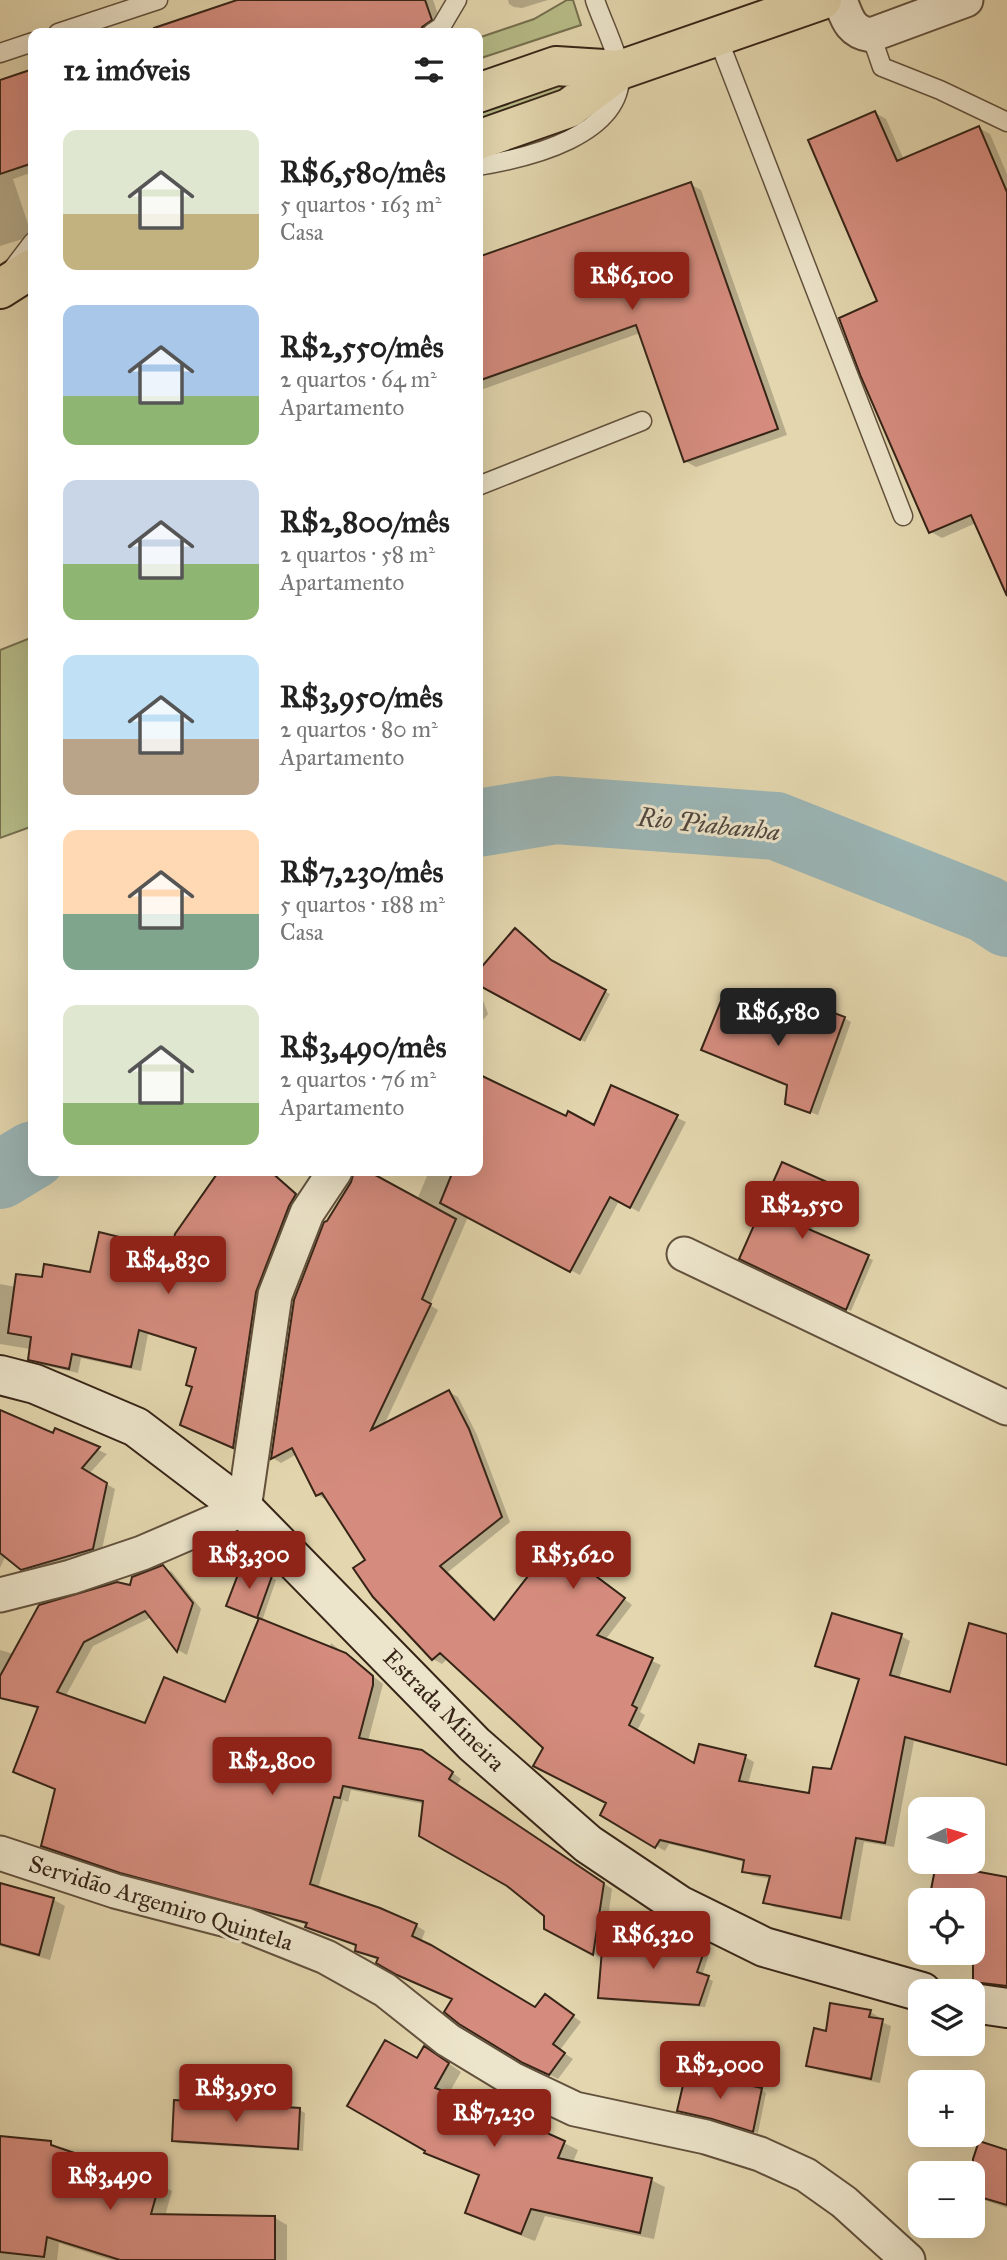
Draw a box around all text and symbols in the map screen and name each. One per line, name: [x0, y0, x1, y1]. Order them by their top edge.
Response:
icon: filters: [410, 51, 448, 89]
text: 12 imóveis: [63, 52, 190, 88]
text: R$6,580/mês: [280, 154, 446, 190]
icon: home: [119, 158, 203, 242]
text: 5 quartos · 163 m²: [280, 190, 441, 218]
text: Casa: [280, 218, 324, 246]
pin: R$6,100: [567, 252, 697, 312]
text: R$6,100: [590, 261, 674, 289]
text: R$2,550/mês: [280, 329, 444, 365]
icon: home: [119, 333, 203, 417]
text: 2 quartos · 64 m²: [280, 365, 437, 393]
text: Apartamento: [280, 393, 404, 421]
text: R$2,800/mês: [280, 504, 450, 540]
icon: home: [119, 508, 203, 592]
text: 2 quartos · 58 m²: [280, 540, 435, 568]
text: Apartamento: [280, 568, 404, 596]
text: R$3,950/mês: [280, 679, 443, 715]
icon: home: [119, 683, 203, 767]
text: 2 quartos · 80 m²: [280, 715, 438, 743]
text: Apartamento: [280, 743, 404, 771]
water label: Rio Piabanha: [635, 801, 782, 847]
text: R$7,230/mês: [280, 854, 443, 890]
icon: home: [119, 858, 203, 942]
text: 5 quartos · 188 m²: [280, 890, 445, 918]
text: Casa: [280, 918, 324, 946]
pin: R$6,580: [713, 988, 843, 1048]
text: R$6,580: [736, 997, 820, 1025]
text: R$3,490/mês: [280, 1029, 446, 1065]
icon: home: [119, 1033, 203, 1117]
text: 2 quartos · 76 m²: [280, 1065, 436, 1093]
text: Apartamento: [280, 1093, 404, 1121]
pin: R$2,550: [737, 1182, 867, 1241]
text: R$2,550: [761, 1190, 843, 1218]
pin: R$4,830: [103, 1236, 233, 1296]
text: R$4,830: [126, 1245, 210, 1273]
pin: R$3,300: [184, 1532, 314, 1591]
pin: R$5,620: [508, 1532, 638, 1591]
text: R$3,300: [208, 1540, 290, 1568]
text: R$5,620: [532, 1540, 614, 1568]
street label: Estrada Mineira: [376, 1642, 512, 1778]
pin: R$2,800: [207, 1738, 337, 1797]
text: R$2,800: [229, 1746, 315, 1774]
north arrow: [908, 1797, 985, 1874]
map controls: [908, 1797, 985, 2238]
street label: Servidão Argemiro Quintela: [25, 1849, 298, 1958]
button: locate: [908, 1888, 985, 1965]
pin: R$6,320: [588, 1912, 718, 1971]
text: R$6,320: [612, 1920, 694, 1948]
button: layers: [908, 1979, 985, 2056]
pin: R$2,000: [655, 2042, 785, 2101]
text: R$2,000: [676, 2050, 764, 2078]
pin: R$3,950: [171, 2064, 301, 2124]
button: +: [908, 2070, 985, 2147]
text: R$3,950: [195, 2073, 277, 2101]
pin: R$7,230: [429, 2090, 559, 2149]
text: R$7,230: [453, 2098, 535, 2126]
pin: R$3,490: [45, 2152, 175, 2212]
text: R$3,490: [68, 2161, 152, 2189]
button: −: [908, 2161, 985, 2238]

